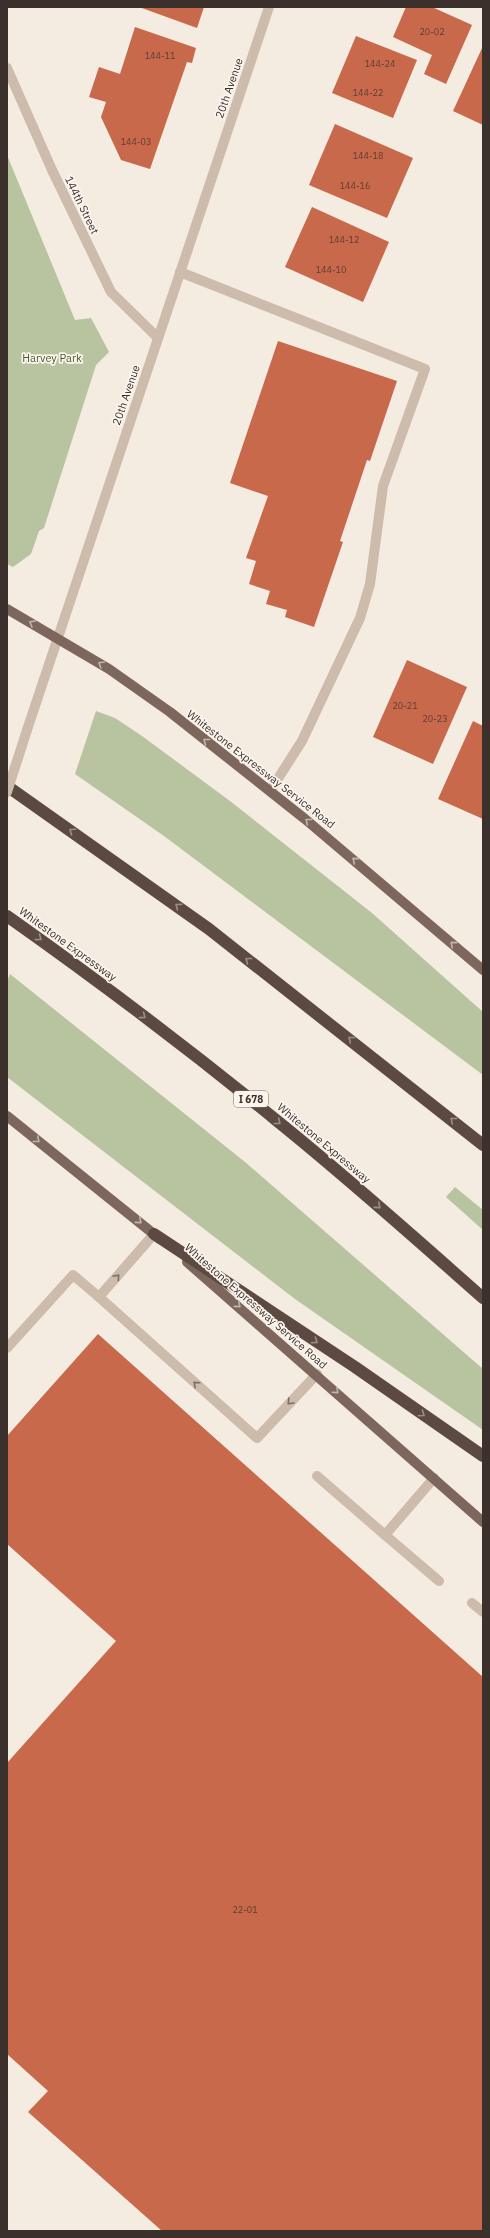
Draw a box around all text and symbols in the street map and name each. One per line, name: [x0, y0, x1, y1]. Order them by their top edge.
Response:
house number: 20-02: [419, 26, 445, 37]
house number: 144-11: [145, 50, 175, 61]
street label: 20th Avenue: [212, 56, 246, 120]
house number: 144-24: [365, 58, 395, 69]
house number: 144-22: [353, 87, 383, 98]
house number: 144-03: [121, 136, 151, 147]
house number: 144-18: [353, 150, 383, 161]
street label: 144th Street: [62, 174, 102, 236]
house number: 144-16: [340, 180, 370, 191]
house number: 144-12: [329, 234, 359, 245]
house number: 144-10: [316, 264, 346, 275]
park label: Harvey Park: [22, 351, 82, 365]
street label: 20th Avenue: [109, 363, 143, 427]
one-way arrow: [29, 621, 36, 628]
one-way arrow: [98, 662, 105, 669]
house number: 20-21: [392, 700, 418, 711]
street label: Whitestone Expressway Service Road: [184, 707, 338, 831]
house number: 20-23: [422, 713, 448, 724]
one-way arrow: [204, 738, 211, 745]
one-way arrow: [306, 819, 313, 826]
one-way arrow: [69, 828, 76, 836]
one-way arrow: [352, 857, 359, 864]
street label: Whitestone Expressway: [16, 904, 120, 984]
one-way arrow: [175, 904, 182, 911]
one-way arrow: [34, 933, 41, 940]
one-way arrow: [451, 942, 458, 949]
one-way arrow: [246, 957, 253, 964]
one-way arrow: [139, 1011, 146, 1018]
one-way arrow: [348, 1037, 355, 1044]
road number: I 678: [234, 1091, 268, 1107]
street label: Whitestone Expressway: [275, 1100, 374, 1186]
one-way arrow: [274, 1117, 281, 1124]
one-way arrow: [450, 1117, 457, 1124]
one-way arrow: [33, 1135, 40, 1142]
one-way arrow: [373, 1201, 380, 1208]
one-way arrow: [134, 1217, 141, 1224]
street label: Whitestone Expressway Service Road: [182, 1240, 330, 1372]
one-way arrow: [112, 1274, 119, 1281]
one-way arrow: [233, 1301, 241, 1308]
one-way arrow: [311, 1336, 318, 1344]
one-way arrow: [193, 1381, 201, 1389]
one-way arrow: [331, 1386, 339, 1394]
one-way arrow: [287, 1397, 295, 1405]
one-way arrow: [418, 1409, 425, 1416]
house number: 22-01: [232, 1904, 258, 1915]

